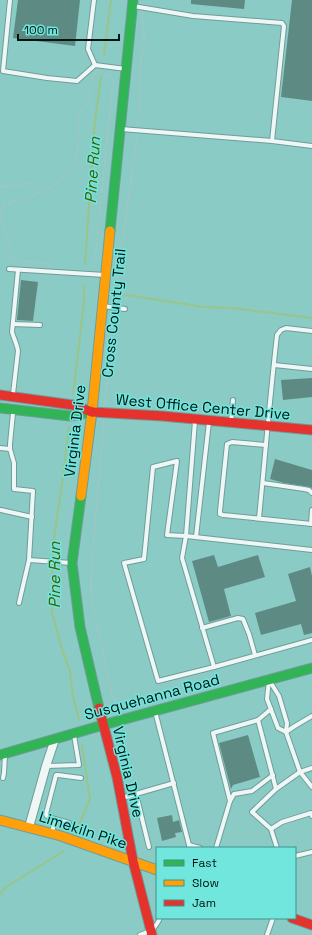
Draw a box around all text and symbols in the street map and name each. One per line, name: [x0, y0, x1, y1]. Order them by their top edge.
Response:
scale bar: [18, 16, 119, 42]
text: 100 m: [24, 22, 58, 38]
water label: Pine Run: [80, 135, 105, 204]
street label: Cross County Trail: [97, 247, 130, 378]
street label: Virginia Drive: [59, 384, 90, 478]
street label: West Office Center Drive: [115, 389, 291, 424]
water label: Pine Run: [44, 540, 65, 608]
street label: Susquehanna Road: [82, 669, 222, 724]
street label: Virginia Drive: [109, 724, 148, 819]
street label: Limekiln Pike: [37, 806, 130, 853]
legend: [156, 847, 296, 919]
text: Fast: [192, 855, 217, 871]
text: Slow: [192, 875, 219, 891]
text: Jam: [192, 895, 216, 911]

